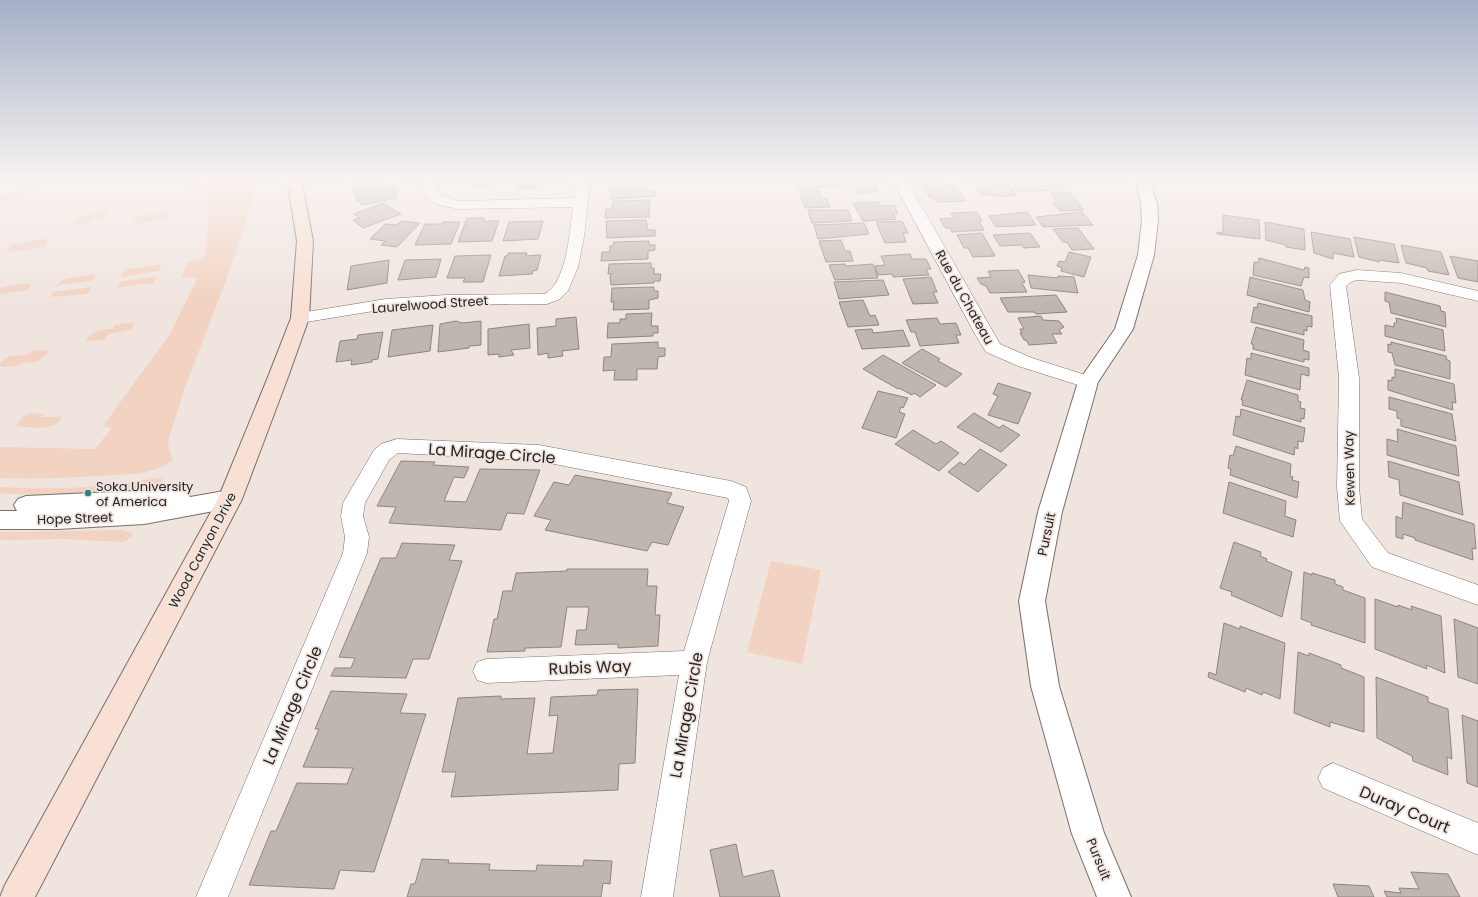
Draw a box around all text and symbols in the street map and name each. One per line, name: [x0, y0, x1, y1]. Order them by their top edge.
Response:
street label: Rue du Chateau: [931, 247, 998, 348]
street label: Laurelwood Street: [371, 291, 489, 318]
street label: Kewen Way: [1339, 430, 1360, 506]
street label: La Mirage Circle: [428, 438, 556, 469]
place label: Soka University of America: [96, 477, 194, 511]
marker: Soka University of America: [83, 488, 93, 498]
street label: Wood Canyon Drive: [164, 489, 241, 612]
street label: Hope Street: [37, 508, 113, 529]
street label: Pursuit: [1033, 510, 1060, 557]
street label: La Mirage Circle: [257, 642, 328, 768]
street label: La Mirage Circle: [664, 650, 709, 780]
street label: Rubis Way: [548, 655, 632, 680]
street label: Duray Court: [1356, 780, 1454, 839]
street label: Pursuit: [1082, 835, 1116, 883]

